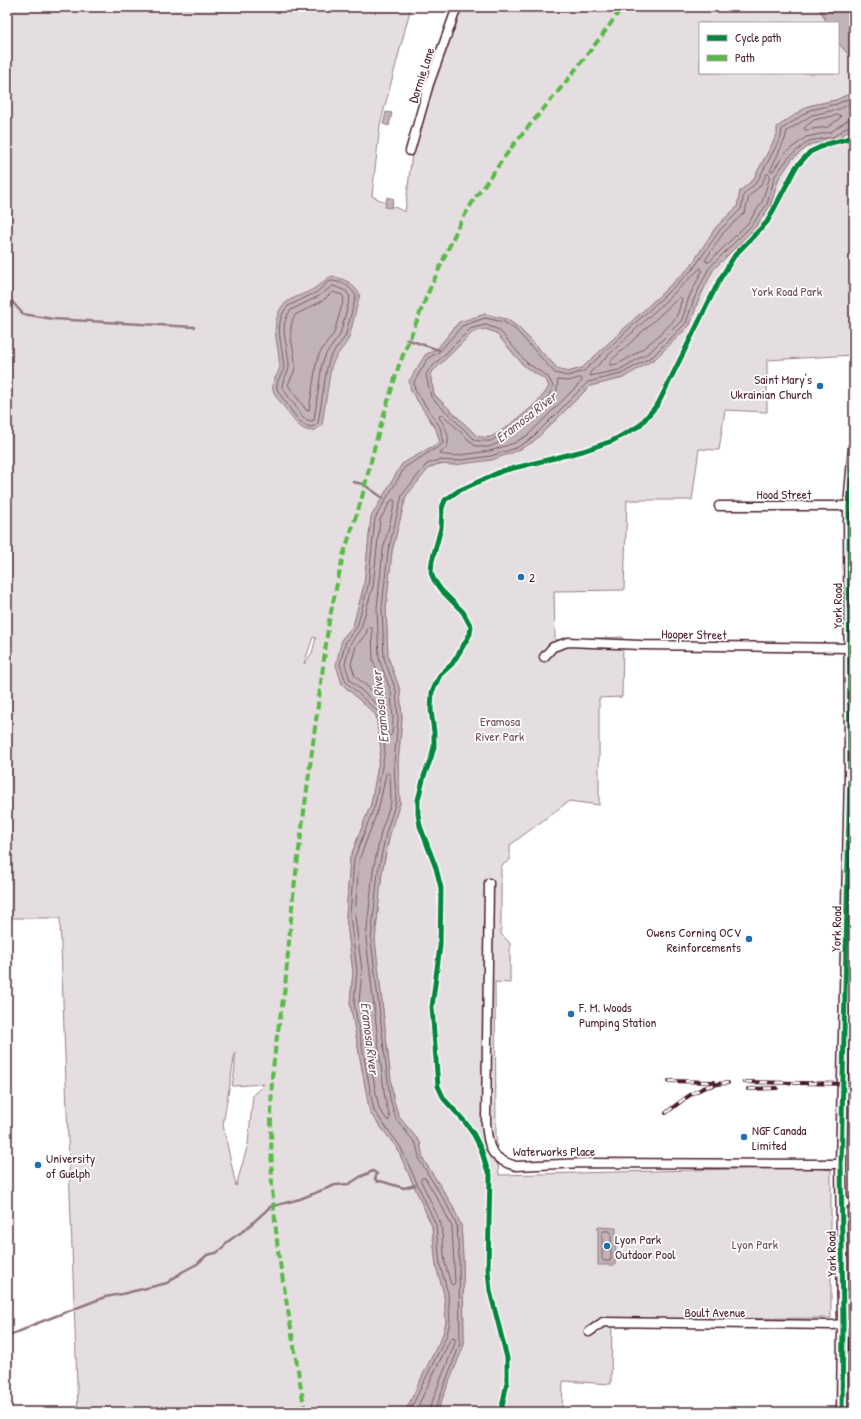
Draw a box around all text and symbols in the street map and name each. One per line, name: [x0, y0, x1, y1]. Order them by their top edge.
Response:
legend: [699, 22, 839, 74]
text: Cycle path: [735, 29, 781, 46]
street label: Dormie Lane: [404, 45, 438, 105]
text: Path: [735, 49, 755, 66]
park label: York Road Park: [752, 282, 823, 300]
place label: Saint Mary's Ukrainian Church: [730, 370, 813, 403]
marker: Saint Mary's Ukrainian Church: [815, 381, 825, 391]
water label: Eramosa River: [491, 386, 561, 446]
street label: Hood Street: [757, 485, 812, 503]
place label: 2: [529, 568, 535, 586]
marker: 2: [516, 572, 526, 582]
street label: York Road: [828, 583, 846, 629]
street label: Hooper Street: [661, 624, 727, 644]
water label: Eramosa River: [366, 668, 393, 744]
park label: Eramosa River Park: [476, 712, 525, 745]
street label: York Road: [827, 906, 845, 952]
place label: Owens Corning OCV Reinforcements: [646, 923, 742, 956]
marker: Owens Corning OCV Reinforcements: [744, 934, 754, 944]
place label: F. M. Woods Pumping Station: [578, 998, 657, 1031]
water label: Eramosa River: [357, 1001, 385, 1077]
marker: F. M. Woods Pumping Station: [566, 1009, 576, 1019]
place label: NGF Canada Limited: [752, 1121, 806, 1154]
marker: NGF Canada Limited: [739, 1132, 749, 1142]
street label: Waterworks Place: [513, 1142, 595, 1160]
place label: University of Guelph: [46, 1149, 96, 1182]
marker: University of Guelph: [33, 1160, 43, 1170]
place label: Lyon Park Outdoor Pool: [615, 1230, 676, 1263]
street label: York Road: [822, 1231, 840, 1277]
park label: Lyon Park: [732, 1235, 779, 1253]
marker: Lyon Park Outdoor Pool: [602, 1241, 612, 1251]
street label: Boult Avenue: [685, 1303, 745, 1321]

